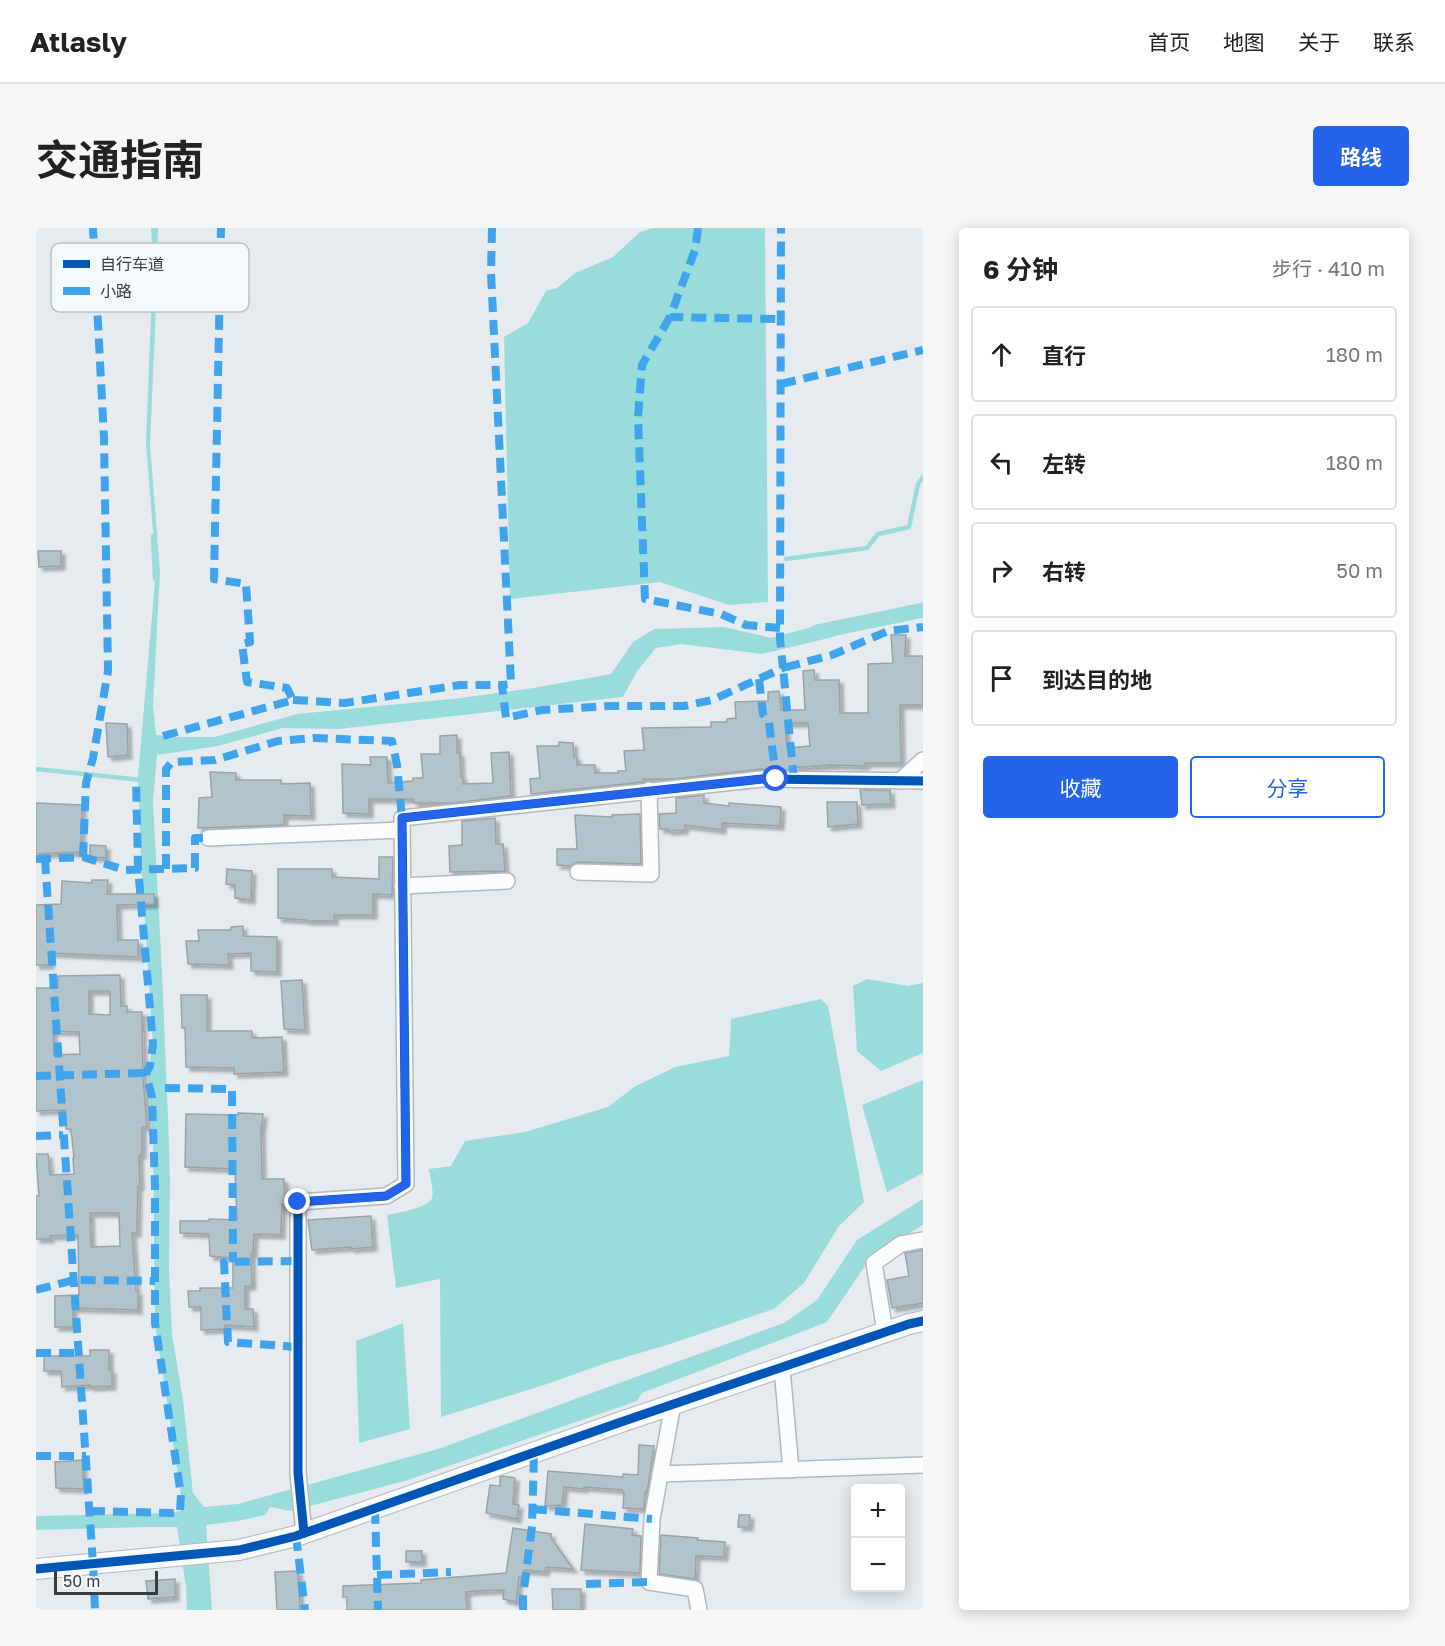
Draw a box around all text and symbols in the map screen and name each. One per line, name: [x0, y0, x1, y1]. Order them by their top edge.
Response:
text: Atlasly: [30, 25, 127, 58]
text: 首页: [1148, 29, 1190, 55]
text: 地图: [1223, 29, 1265, 55]
text: 关于: [1298, 29, 1340, 55]
text: 联系: [1373, 29, 1415, 55]
button: 路线: [1313, 126, 1409, 186]
text: 交通指南: [36, 134, 204, 184]
legend: [51, 243, 249, 312]
text: 自行车道: [100, 254, 164, 274]
text: 6 分钟: [983, 254, 1058, 285]
text: 步行 · 410 m: [1272, 256, 1385, 280]
text: 小路: [100, 281, 132, 301]
icon: ahead: [985, 338, 1018, 371]
text: 直行: [1042, 342, 1086, 369]
text: 180 m: [1326, 342, 1383, 366]
icon: left: [985, 446, 1018, 479]
text: 左转: [1042, 450, 1086, 477]
text: 180 m: [1326, 450, 1383, 474]
icon: right: [985, 554, 1018, 587]
text: 右转: [1042, 558, 1086, 585]
text: 50 m: [1336, 558, 1383, 582]
icon: arrive: [985, 662, 1018, 695]
text: 到达目的地: [1042, 666, 1152, 693]
button: 收藏: [983, 756, 1178, 818]
button: 分享: [1190, 756, 1385, 818]
route start: [762, 765, 788, 791]
route end: [284, 1188, 310, 1214]
map controls: [851, 1484, 905, 1592]
button: +: [851, 1484, 905, 1538]
button: −: [851, 1538, 905, 1592]
scale bar: [54, 1568, 158, 1596]
text: 50 m: [63, 1571, 100, 1591]

